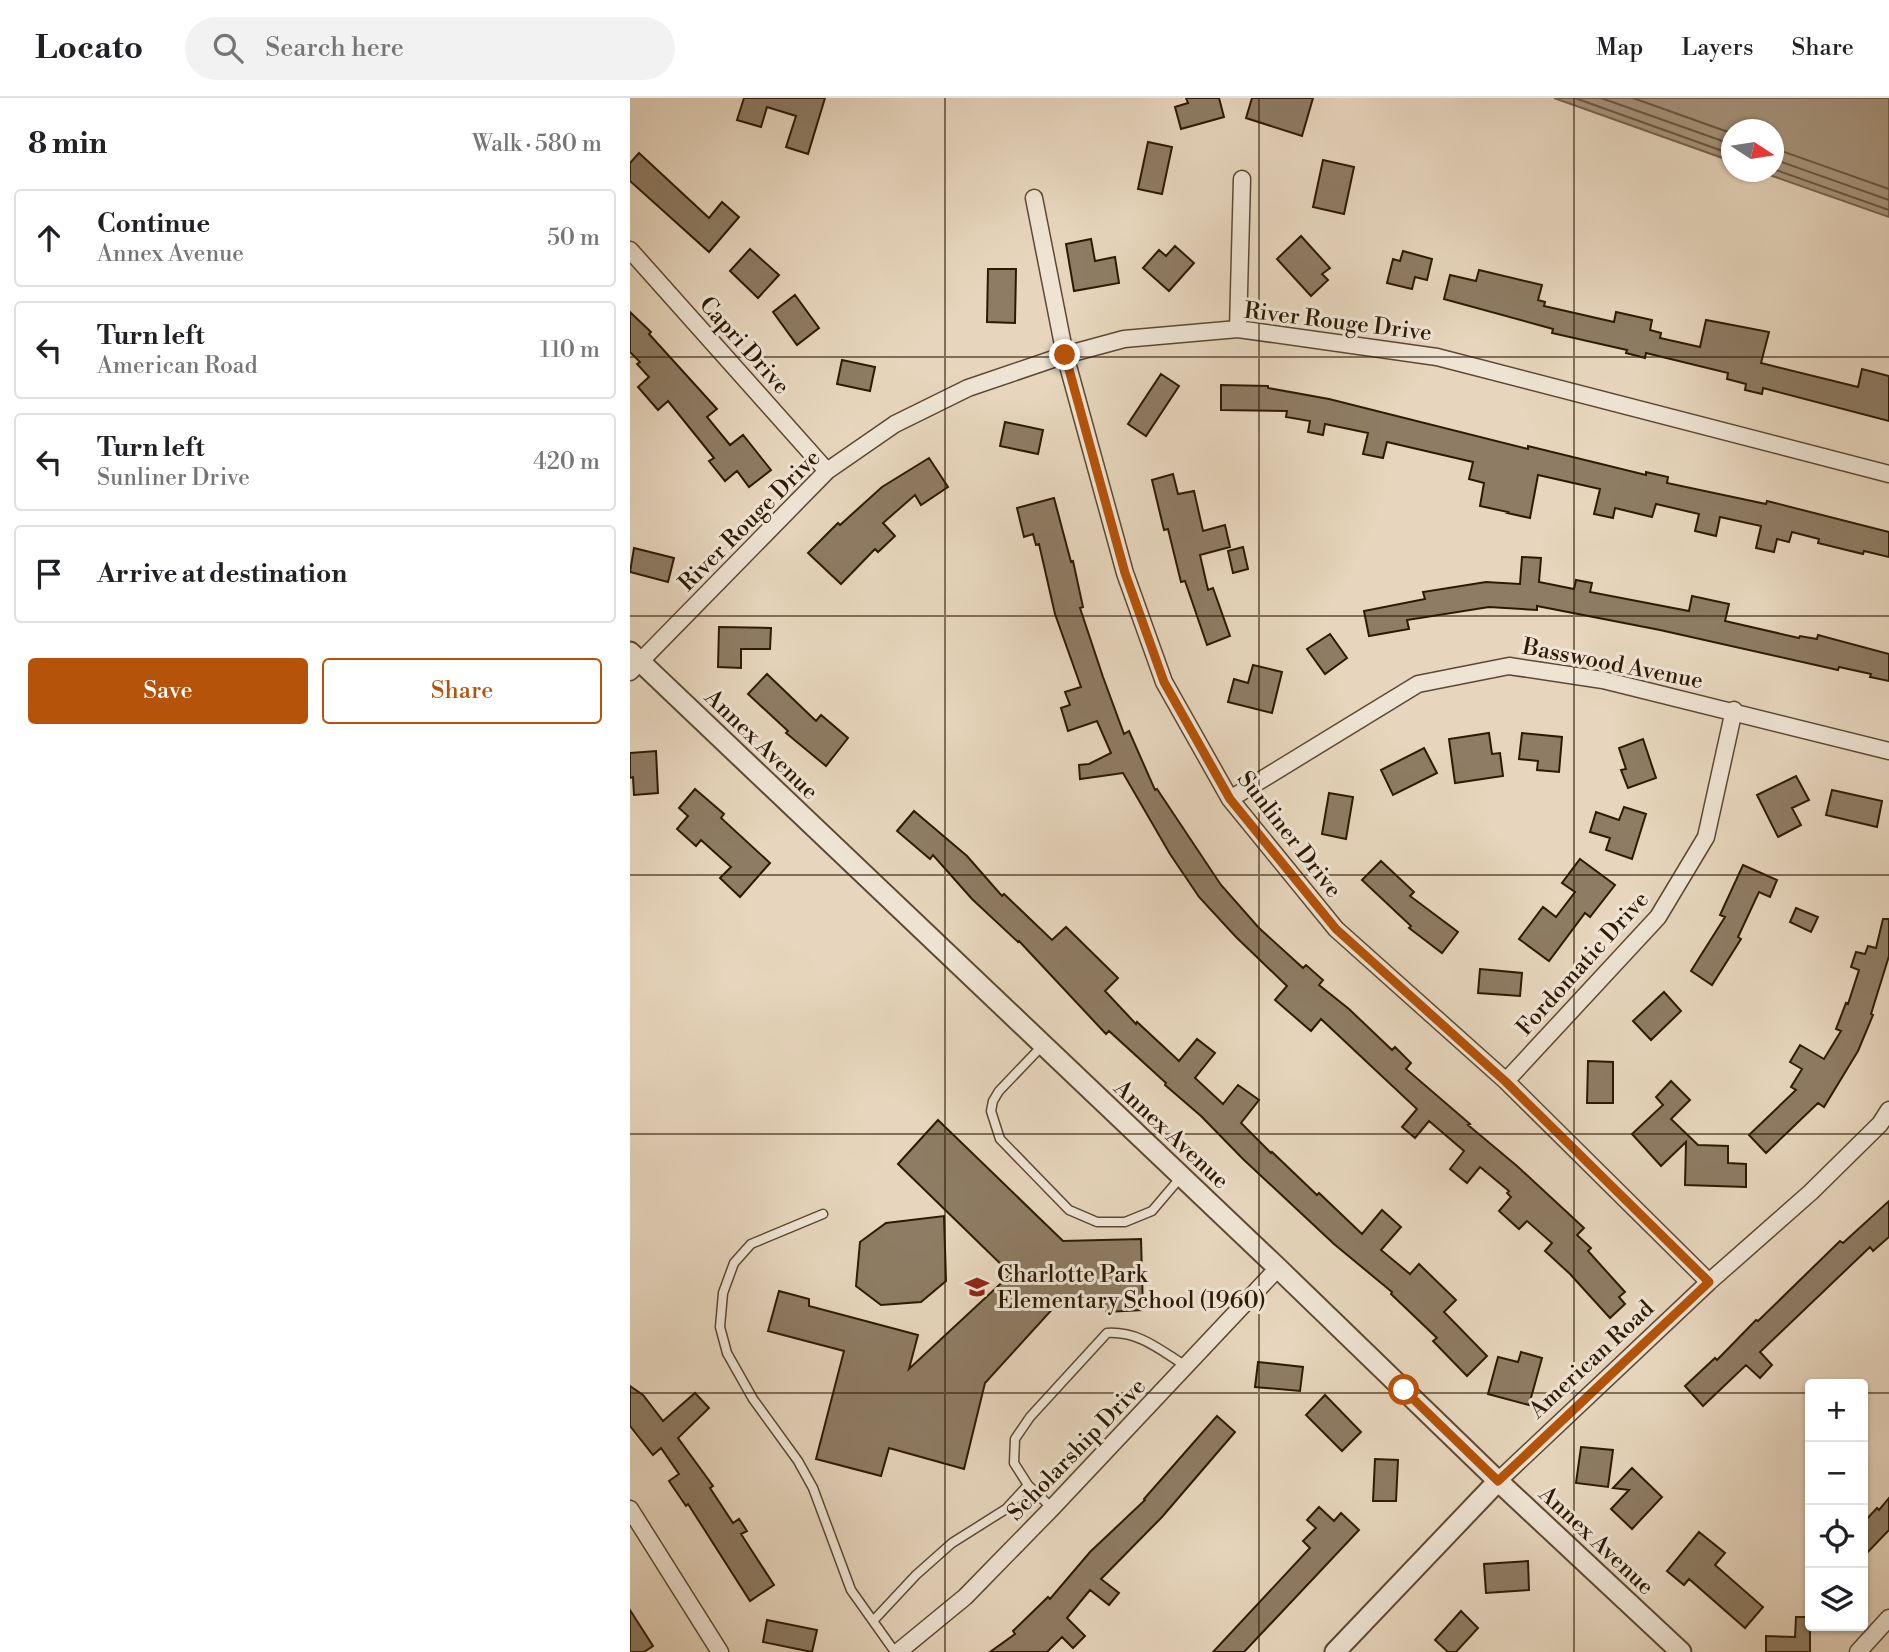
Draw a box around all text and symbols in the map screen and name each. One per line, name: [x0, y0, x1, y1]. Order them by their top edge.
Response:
search box: [185, 17, 675, 80]
text: Locato: [35, 28, 143, 69]
icon: search: [209, 29, 247, 67]
text: Search here: [265, 32, 404, 64]
text: Map: [1596, 33, 1643, 63]
text: Layers: [1681, 33, 1753, 63]
text: Share: [1791, 33, 1854, 63]
north arrow: [1721, 119, 1784, 182]
text: 8 min: [28, 125, 107, 163]
text: Walk · 580 m: [472, 130, 602, 158]
text: Continue: [97, 208, 210, 240]
icon: ahead: [30, 219, 68, 257]
text: 50 m: [547, 224, 600, 252]
text: Annex Avenue: [97, 240, 244, 268]
street label: Capri Drive: [693, 291, 795, 400]
street label: River Rouge Drive: [1242, 297, 1433, 347]
text: Turn left: [97, 320, 205, 352]
icon: left: [30, 331, 68, 369]
text: 110 m: [540, 336, 600, 364]
route end: [1049, 339, 1080, 370]
text: American Road: [97, 352, 258, 380]
text: Turn left: [97, 432, 205, 464]
icon: left: [30, 443, 68, 481]
street label: River Rouge Drive: [673, 444, 826, 597]
text: 420 m: [533, 448, 600, 476]
text: Sunliner Drive: [97, 464, 250, 492]
icon: arrive: [30, 555, 68, 593]
text: Arrive at destination: [97, 558, 347, 590]
street label: Basswood Avenue: [1519, 633, 1706, 695]
button: Save: [28, 658, 308, 724]
button: Share: [322, 658, 602, 724]
street label: Annex Avenue: [698, 683, 824, 806]
street label: Sunliner Drive: [1231, 766, 1347, 904]
street label: Fordomatic Drive: [1511, 886, 1655, 1042]
street label: Annex Avenue: [1107, 1074, 1235, 1195]
place label: Charlotte Park Elementary School (1960): [997, 1261, 1266, 1315]
school or university icon: Charlotte Park Elementary School (1960): [963, 1273, 991, 1301]
street label: American Road: [1523, 1295, 1660, 1425]
street label: Scholarship Drive: [1001, 1372, 1152, 1527]
route start: [1388, 1374, 1419, 1405]
map controls: [1805, 1379, 1868, 1631]
button: +: [1805, 1379, 1868, 1442]
button: −: [1805, 1442, 1868, 1505]
street label: Annex Avenue: [1532, 1480, 1660, 1601]
button: locate: [1805, 1505, 1868, 1568]
button: layers: [1805, 1568, 1868, 1631]

